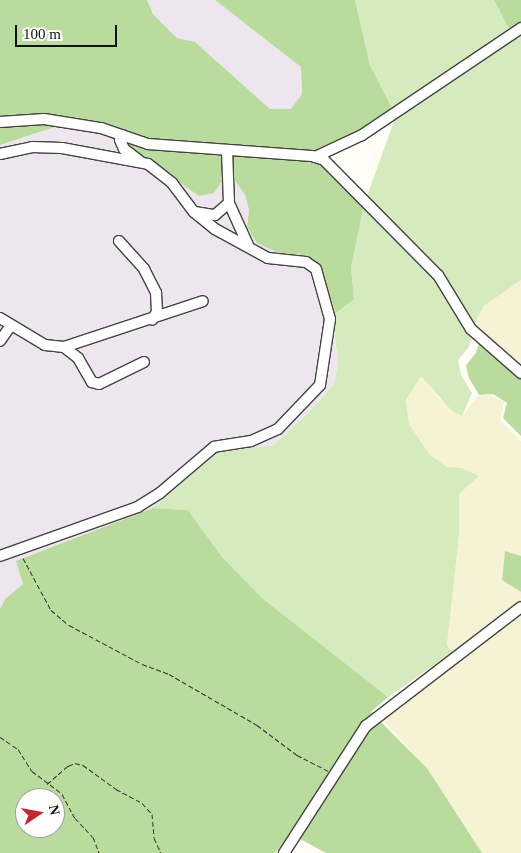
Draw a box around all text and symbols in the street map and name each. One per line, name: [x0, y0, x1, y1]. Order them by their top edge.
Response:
scale bar: [18, 15, 120, 47]
text: 100 m: [23, 26, 61, 42]
north arrow: [15, 788, 65, 838]
text: N: [46, 803, 63, 816]

